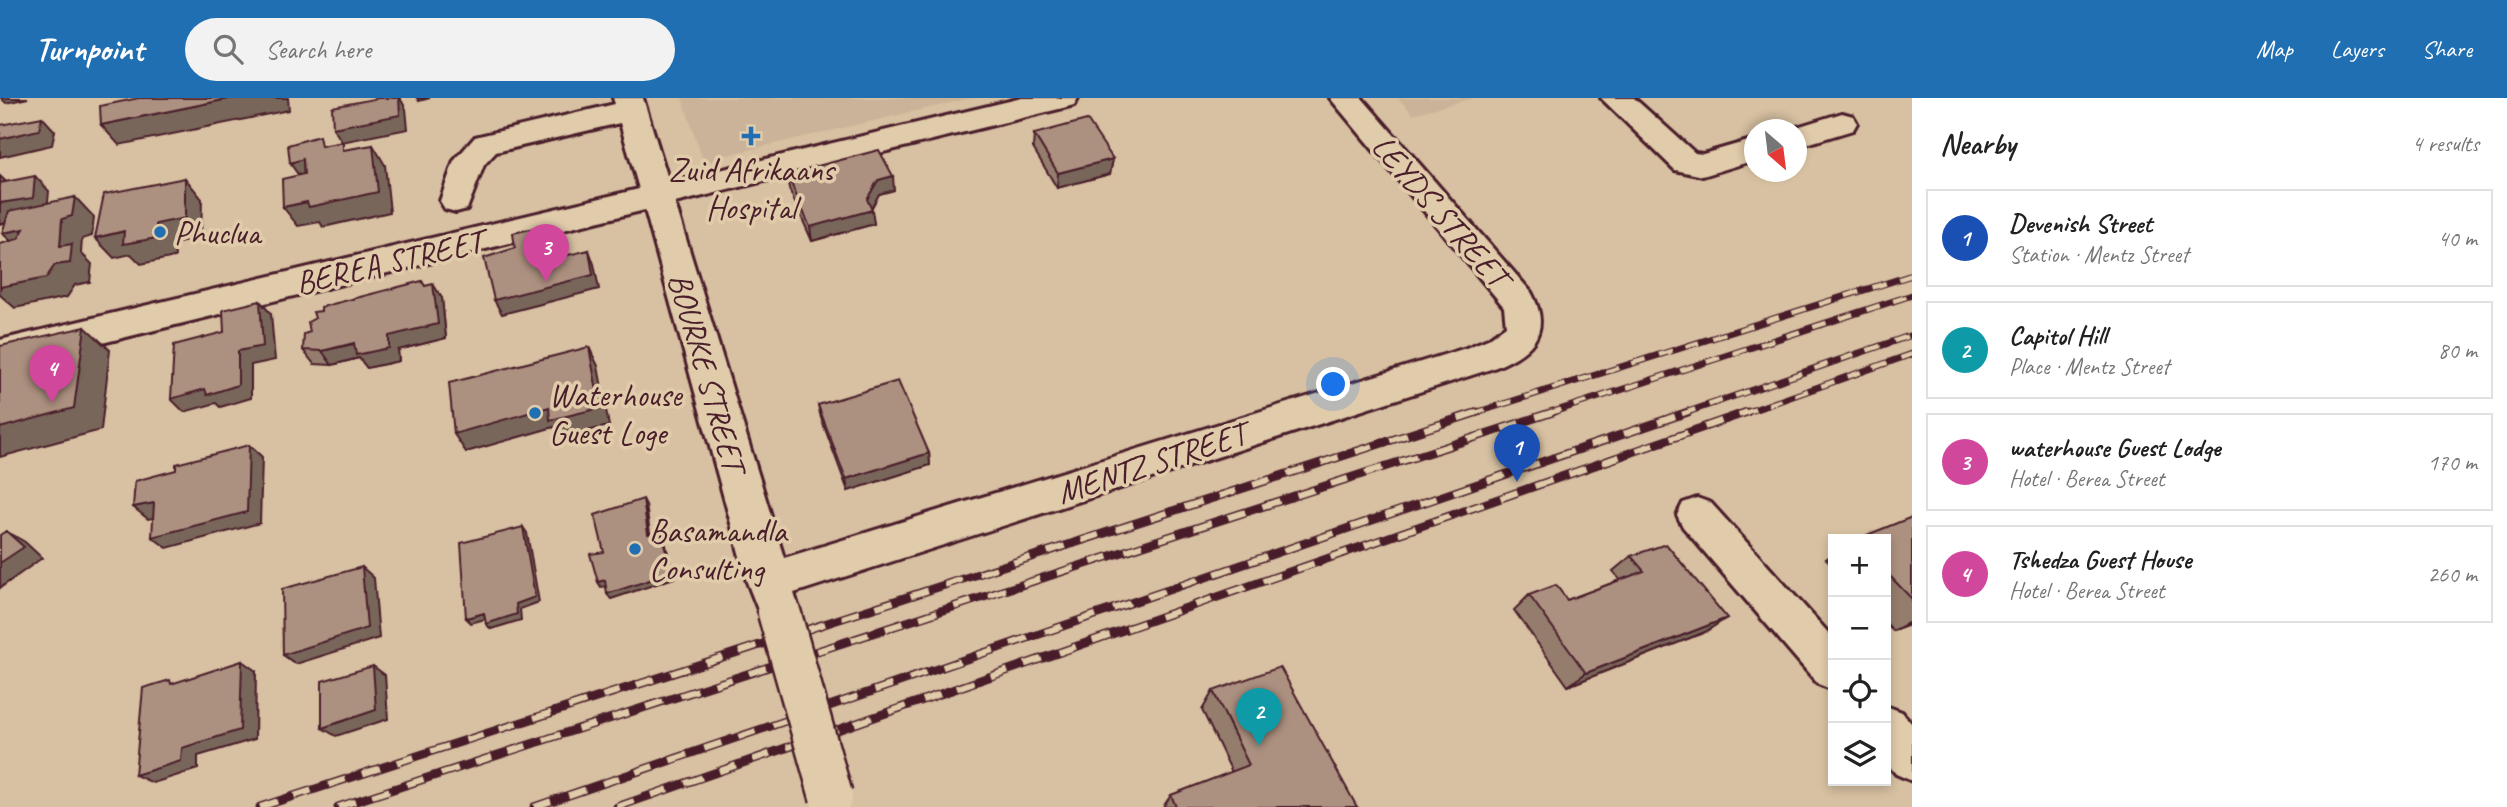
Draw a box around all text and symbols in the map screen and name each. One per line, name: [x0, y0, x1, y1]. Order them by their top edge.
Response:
search box: [185, 18, 675, 81]
text: Turnpoint: [35, 28, 143, 70]
icon: search: [209, 30, 247, 68]
text: Search here: [265, 33, 371, 66]
text: Map: [2256, 34, 2293, 64]
text: Layers: [2331, 34, 2384, 64]
text: Share: [2422, 34, 2472, 64]
north arrow: [1744, 119, 1807, 182]
text: Nearby: [1940, 125, 2016, 163]
marker: Zuid Afrikaans Hospital: [741, 126, 761, 146]
street label: LEYDS STREET: [1363, 126, 1523, 301]
text: 4 results: [2412, 129, 2479, 158]
place label: Zuid Afrikaans Hospital: [668, 149, 837, 229]
text: Devenish Street: [2009, 207, 2152, 240]
place label: Phuclua: [174, 212, 263, 254]
street label: BEREA STREET: [292, 218, 494, 304]
marker: Phuclua: [152, 224, 168, 240]
pin: 3: [523, 224, 569, 282]
text: 1: [1960, 224, 1970, 253]
text: 40 m: [2438, 224, 2477, 253]
text: Station · Mentz Street: [2009, 240, 2189, 269]
street label: BOURKE STREET: [659, 268, 757, 483]
text: Capitol Hill: [2009, 319, 2106, 352]
text: 2: [1960, 336, 1970, 365]
text: 80 m: [2438, 336, 2477, 365]
pin: 4: [29, 345, 75, 403]
text: Place · Mentz Street: [2009, 352, 2169, 381]
your location: [1316, 367, 1350, 401]
place label: Waterhouse Guest Loge: [549, 374, 684, 454]
marker: Waterhouse Guest Loge: [527, 405, 543, 421]
street label: MENTZ STREET: [1052, 410, 1258, 513]
pin: 1: [1494, 424, 1540, 482]
text: waterhouse Guest Lodge: [2009, 431, 2220, 464]
text: 3: [1960, 448, 1970, 477]
text: 170 m: [2428, 448, 2477, 477]
text: Hotel · Berea Street: [2009, 464, 2164, 493]
place label: Basamandla Consulting: [649, 510, 789, 590]
map controls: [1828, 534, 1891, 786]
button: +: [1828, 534, 1891, 597]
marker: Basamandla Consulting: [627, 541, 643, 557]
text: Tshedza Guest House: [2009, 543, 2191, 576]
text: 4: [1960, 560, 1970, 589]
text: 260 m: [2428, 560, 2477, 589]
text: Hotel · Berea Street: [2009, 576, 2164, 605]
button: −: [1828, 597, 1891, 660]
button: locate: [1828, 660, 1891, 723]
pin: 2: [1236, 688, 1282, 746]
button: layers: [1828, 723, 1891, 786]

